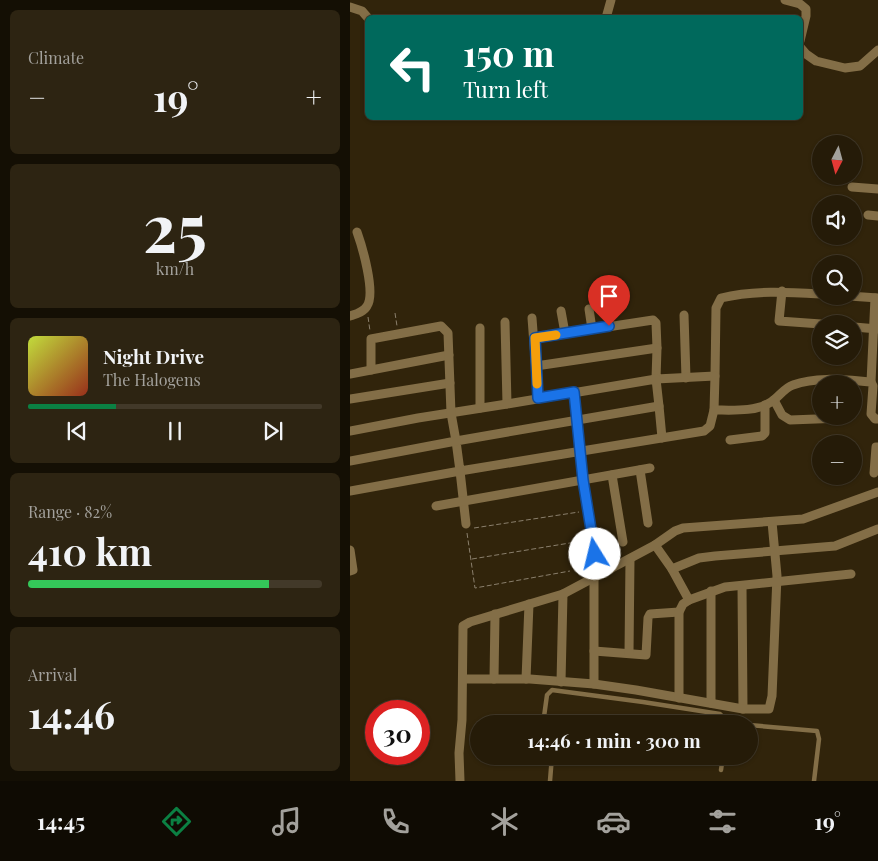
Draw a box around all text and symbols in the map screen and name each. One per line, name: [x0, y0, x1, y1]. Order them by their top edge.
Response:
text: 150 m: [463, 29, 554, 76]
icon: left: [380, 35, 445, 100]
text: Climate: [28, 47, 84, 68]
text: 19°: [153, 71, 199, 122]
text: Turn left: [463, 74, 548, 104]
text: −: [28, 78, 46, 115]
text: +: [306, 78, 322, 115]
north arrow: [812, 135, 862, 185]
map controls: [812, 135, 862, 485]
text: 25: [143, 182, 207, 268]
button: sound: [812, 195, 862, 245]
button: search: [812, 255, 862, 305]
text: km/h: [156, 258, 194, 279]
pin: [588, 275, 630, 326]
icon: arrive: [595, 282, 623, 310]
button: layers: [812, 315, 862, 365]
text: Night Drive: [103, 343, 204, 369]
text: The Halogens: [103, 369, 201, 390]
button: +: [812, 375, 862, 425]
icon: previous: [63, 417, 91, 445]
icon: pause: [161, 417, 189, 445]
icon: next: [259, 417, 287, 445]
button: −: [812, 435, 862, 485]
text: Range · 82%: [28, 501, 112, 522]
text: 410 km: [28, 525, 152, 576]
position arrow: [568, 527, 620, 579]
text: Arrival: [28, 664, 77, 685]
text: 14:46: [28, 688, 115, 739]
speed limit sign: 30: [365, 700, 430, 765]
text: 14:46 · 1 min · 300 m: [527, 727, 701, 753]
icon: directions: [159, 804, 194, 839]
icon: music: [269, 804, 304, 839]
icon: phone: [378, 804, 413, 839]
icon: climate: [487, 804, 522, 839]
icon: car: [596, 804, 631, 839]
icon: filters: [705, 804, 740, 839]
text: 14:45: [37, 806, 85, 836]
text: 19°: [814, 806, 841, 836]

